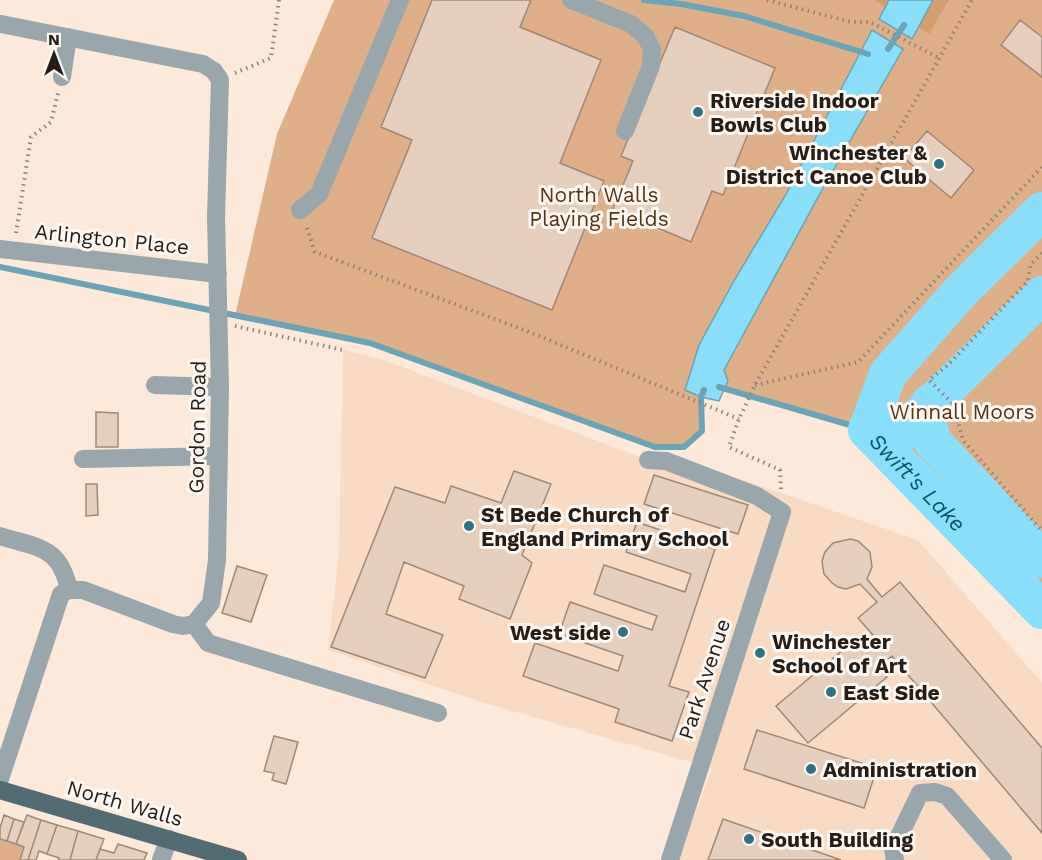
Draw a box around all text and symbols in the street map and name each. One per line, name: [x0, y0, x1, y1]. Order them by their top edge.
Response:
north arrow: [24, 24, 84, 84]
text: N: [48, 30, 60, 49]
place label: Riverside Indoor Bowls Club: [710, 88, 879, 137]
marker: Riverside Indoor Bowls Club: [691, 105, 705, 119]
place label: Winchester & District Canoe Club: [726, 140, 927, 189]
marker: Winchester & District Canoe Club: [932, 157, 946, 171]
park label: North Walls Playing Fields: [529, 182, 669, 231]
street label: Arlington Place: [34, 218, 190, 260]
street label: Gordon Road: [183, 360, 211, 494]
park label: Winnall Moors: [889, 399, 1035, 424]
water label: Swift's Lake: [864, 428, 971, 537]
place label: St Bede Church of England Primary School: [481, 502, 729, 551]
marker: St Bede Church of England Primary School: [462, 519, 476, 533]
street label: Park Avenue: [673, 616, 735, 742]
place label: West side: [510, 620, 611, 645]
marker: West side: [616, 625, 630, 639]
place label: Winchester School of Art: [772, 629, 907, 678]
marker: Winchester School of Art: [753, 646, 767, 660]
place label: East Side: [843, 680, 940, 705]
marker: East Side: [824, 685, 838, 699]
place label: Administration: [823, 757, 977, 782]
marker: Administration: [804, 762, 818, 776]
street label: North Walls: [64, 775, 186, 831]
place label: South Building: [761, 827, 913, 852]
marker: South Building: [742, 832, 756, 846]

